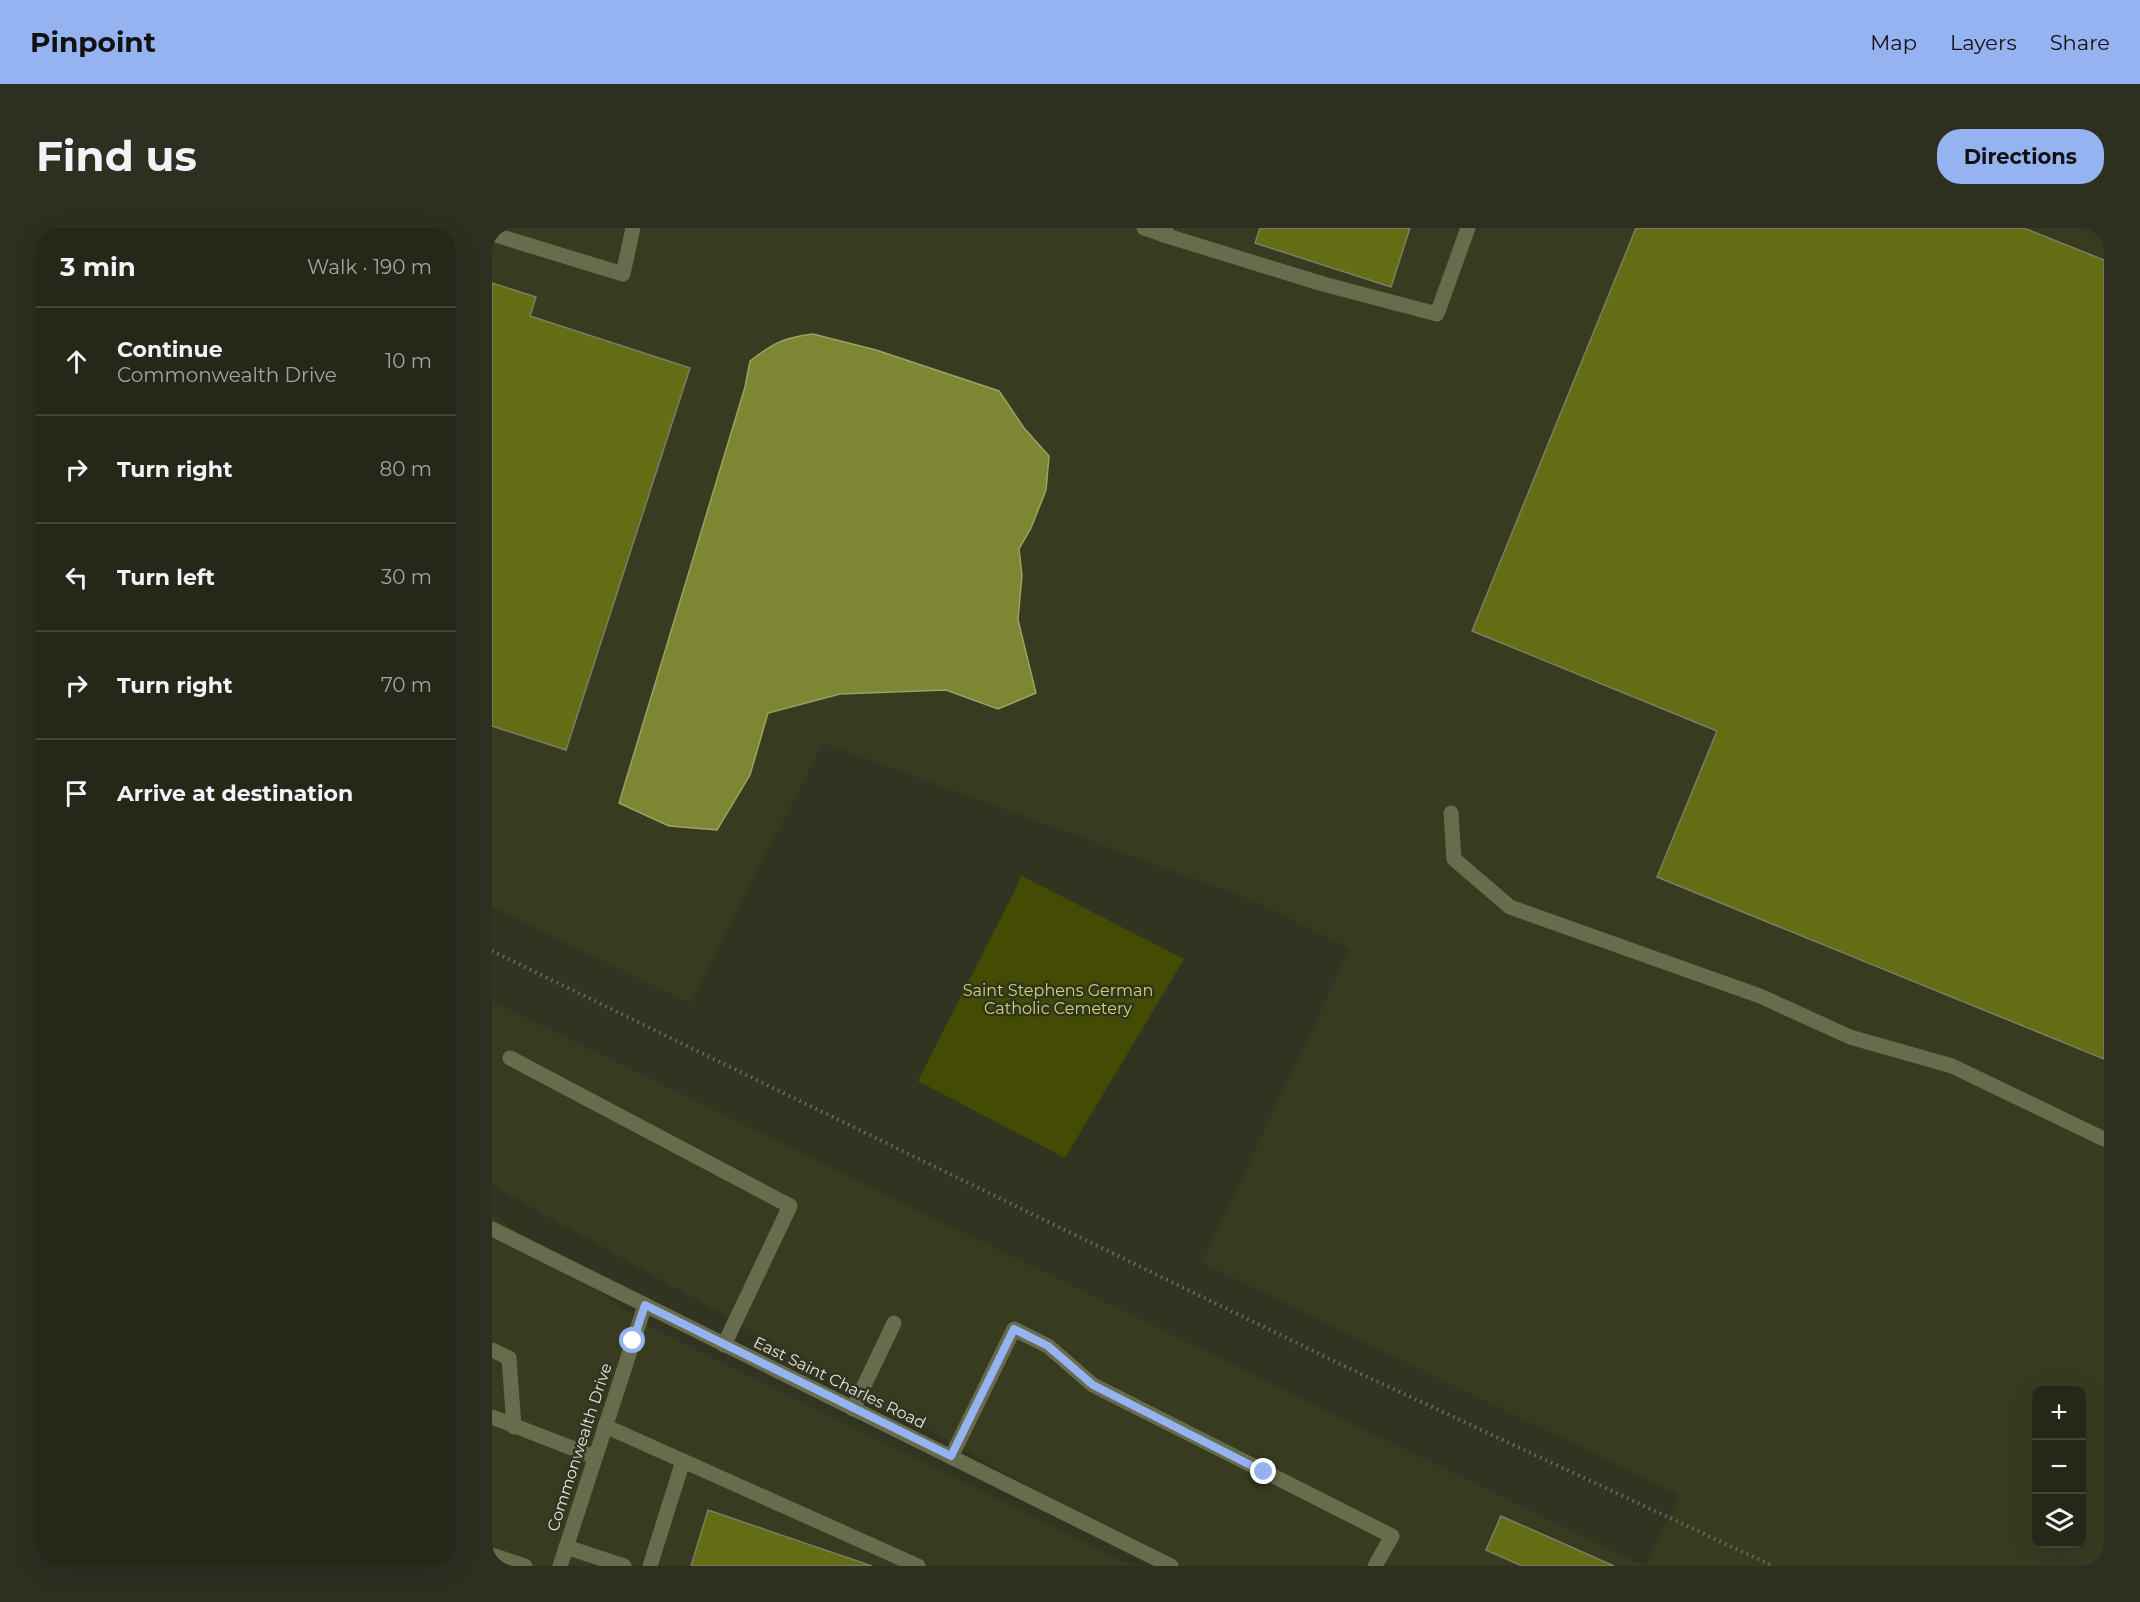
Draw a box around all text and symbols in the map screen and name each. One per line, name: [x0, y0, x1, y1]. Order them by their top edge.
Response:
text: Pinpoint: [30, 25, 156, 59]
text: Map: [1870, 30, 1917, 55]
text: Layers: [1950, 30, 2017, 55]
text: Share: [2050, 30, 2110, 55]
button: Directions: [1937, 129, 2104, 184]
text: Find us: [36, 130, 197, 182]
text: 3 min: [60, 251, 136, 283]
text: Walk · 190 m: [307, 255, 432, 279]
text: Continue: [117, 336, 223, 363]
icon: ahead: [60, 345, 93, 378]
text: 10 m: [385, 349, 432, 373]
text: Commonwealth Drive: [117, 363, 337, 387]
icon: right: [60, 453, 93, 486]
text: Turn right: [117, 456, 232, 483]
text: 80 m: [380, 457, 432, 481]
icon: left: [60, 561, 93, 594]
text: Turn left: [117, 564, 215, 591]
text: 30 m: [381, 565, 432, 589]
icon: right: [60, 669, 93, 702]
text: Turn right: [117, 672, 232, 699]
text: 70 m: [381, 673, 432, 697]
icon: arrive: [60, 777, 93, 810]
text: Arrive at destination: [117, 780, 353, 807]
park label: Saint Stephens German Catholic Cemetery: [963, 981, 1153, 1018]
route start: [619, 1327, 645, 1353]
street label: East Saint Charles Road: [751, 1332, 929, 1432]
street label: Commonwealth Drive: [543, 1361, 616, 1534]
map controls: [2032, 1386, 2086, 1548]
button: +: [2032, 1386, 2086, 1440]
button: −: [2032, 1440, 2086, 1494]
route end: [1250, 1458, 1276, 1484]
button: layers: [2032, 1494, 2086, 1548]

